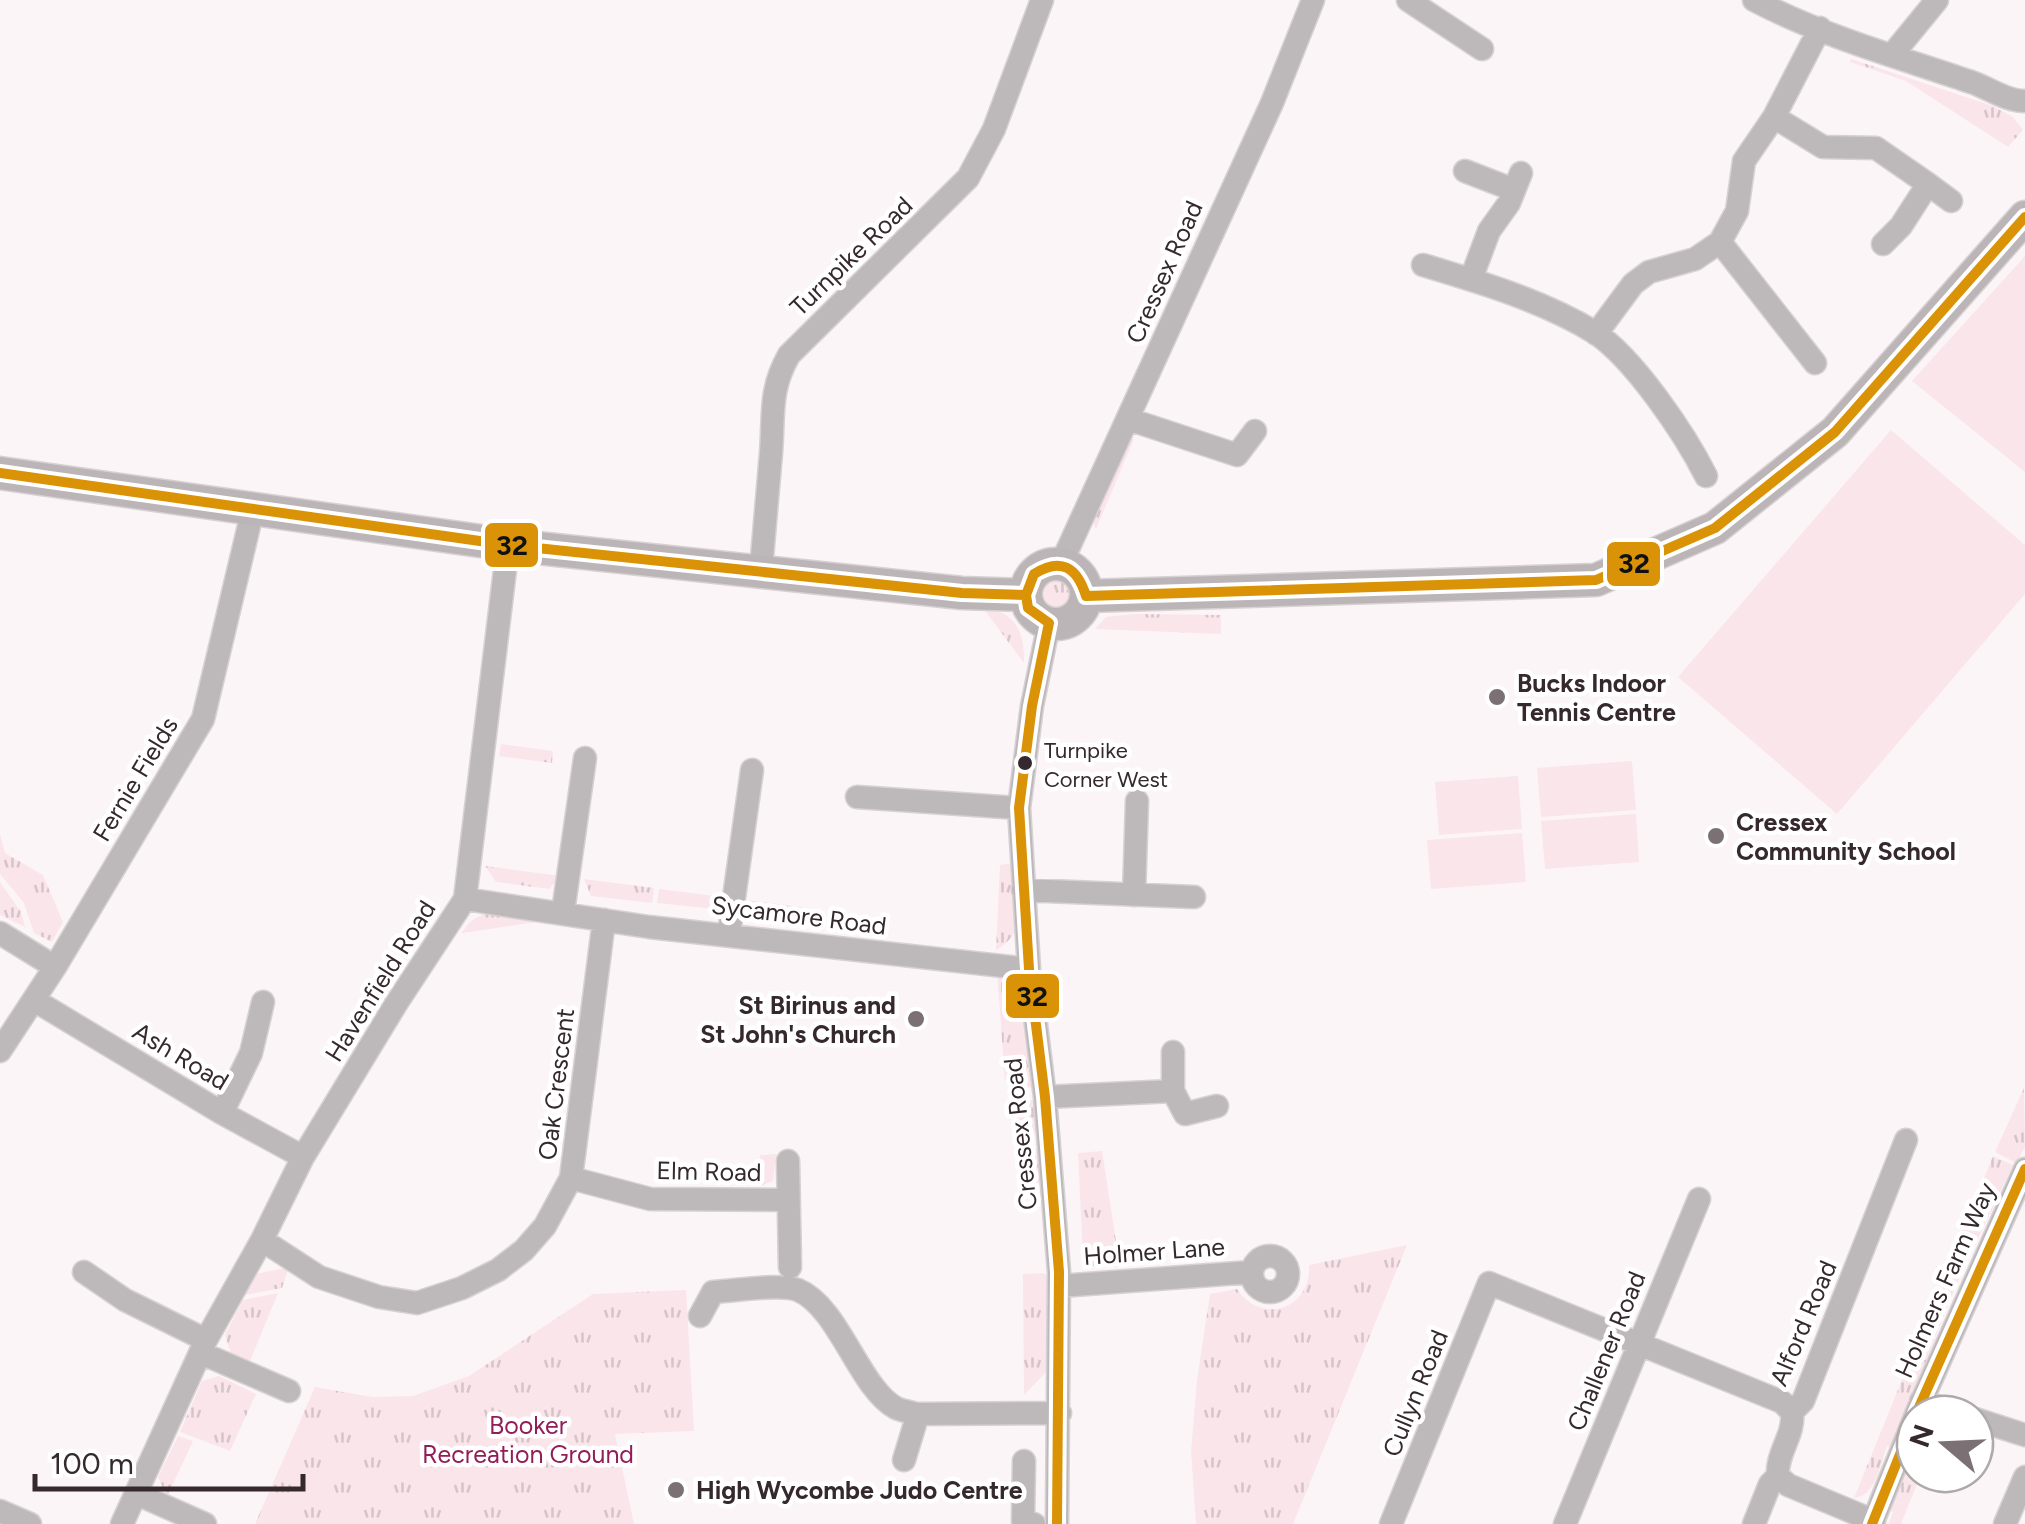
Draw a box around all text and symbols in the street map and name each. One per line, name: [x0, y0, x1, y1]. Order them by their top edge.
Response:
street label: Turnpike Road: [783, 190, 919, 322]
street label: Cressex Road: [1119, 196, 1209, 348]
line badge: 32: [483, 521, 540, 569]
text: 32: [496, 528, 528, 562]
line badge: 32: [1605, 540, 1662, 588]
text: 32: [1618, 546, 1650, 580]
place label: Bucks Indoor Tennis Centre: [1517, 668, 1676, 727]
marker: Bucks Indoor Tennis Centre: [1486, 686, 1508, 708]
street label: Fernie Fields: [86, 711, 184, 847]
place label: Turnpike Corner West: [1044, 737, 1168, 793]
marker: Turnpike Corner West: [1015, 753, 1035, 773]
place label: Cressex Community School: [1736, 807, 1956, 866]
marker: Cressex Community School: [1705, 825, 1727, 847]
street label: Sycamore Road: [710, 889, 888, 941]
street label: Havenfield Road: [318, 895, 442, 1067]
line badge: 32: [1004, 972, 1061, 1020]
text: 32: [1016, 979, 1048, 1013]
place label: St Birinus and St John's Church: [700, 990, 896, 1049]
street label: Oak Crescent: [532, 1006, 580, 1162]
marker: St Birinus and St John's Church: [905, 1008, 927, 1030]
street label: Ash Road: [128, 1016, 234, 1096]
street label: Cressex Road: [997, 1057, 1043, 1211]
street label: Elm Road: [656, 1155, 762, 1187]
street label: Holmers Farm Way: [1888, 1178, 2002, 1382]
street label: Holmer Lane: [1082, 1231, 1226, 1271]
street label: Alford Road: [1763, 1256, 1843, 1390]
street label: Challener Road: [1560, 1267, 1652, 1435]
street label: Cullyn Road: [1376, 1325, 1454, 1461]
north arrow: [1895, 1394, 1995, 1494]
park label: Booker Recreation Ground: [422, 1410, 634, 1469]
text: N: [1902, 1420, 1941, 1452]
scale bar: [35, 1429, 302, 1491]
text: 100 m: [50, 1445, 134, 1482]
place label: High Wycombe Judo Centre: [696, 1475, 1023, 1505]
marker: High Wycombe Judo Centre: [665, 1479, 687, 1501]

